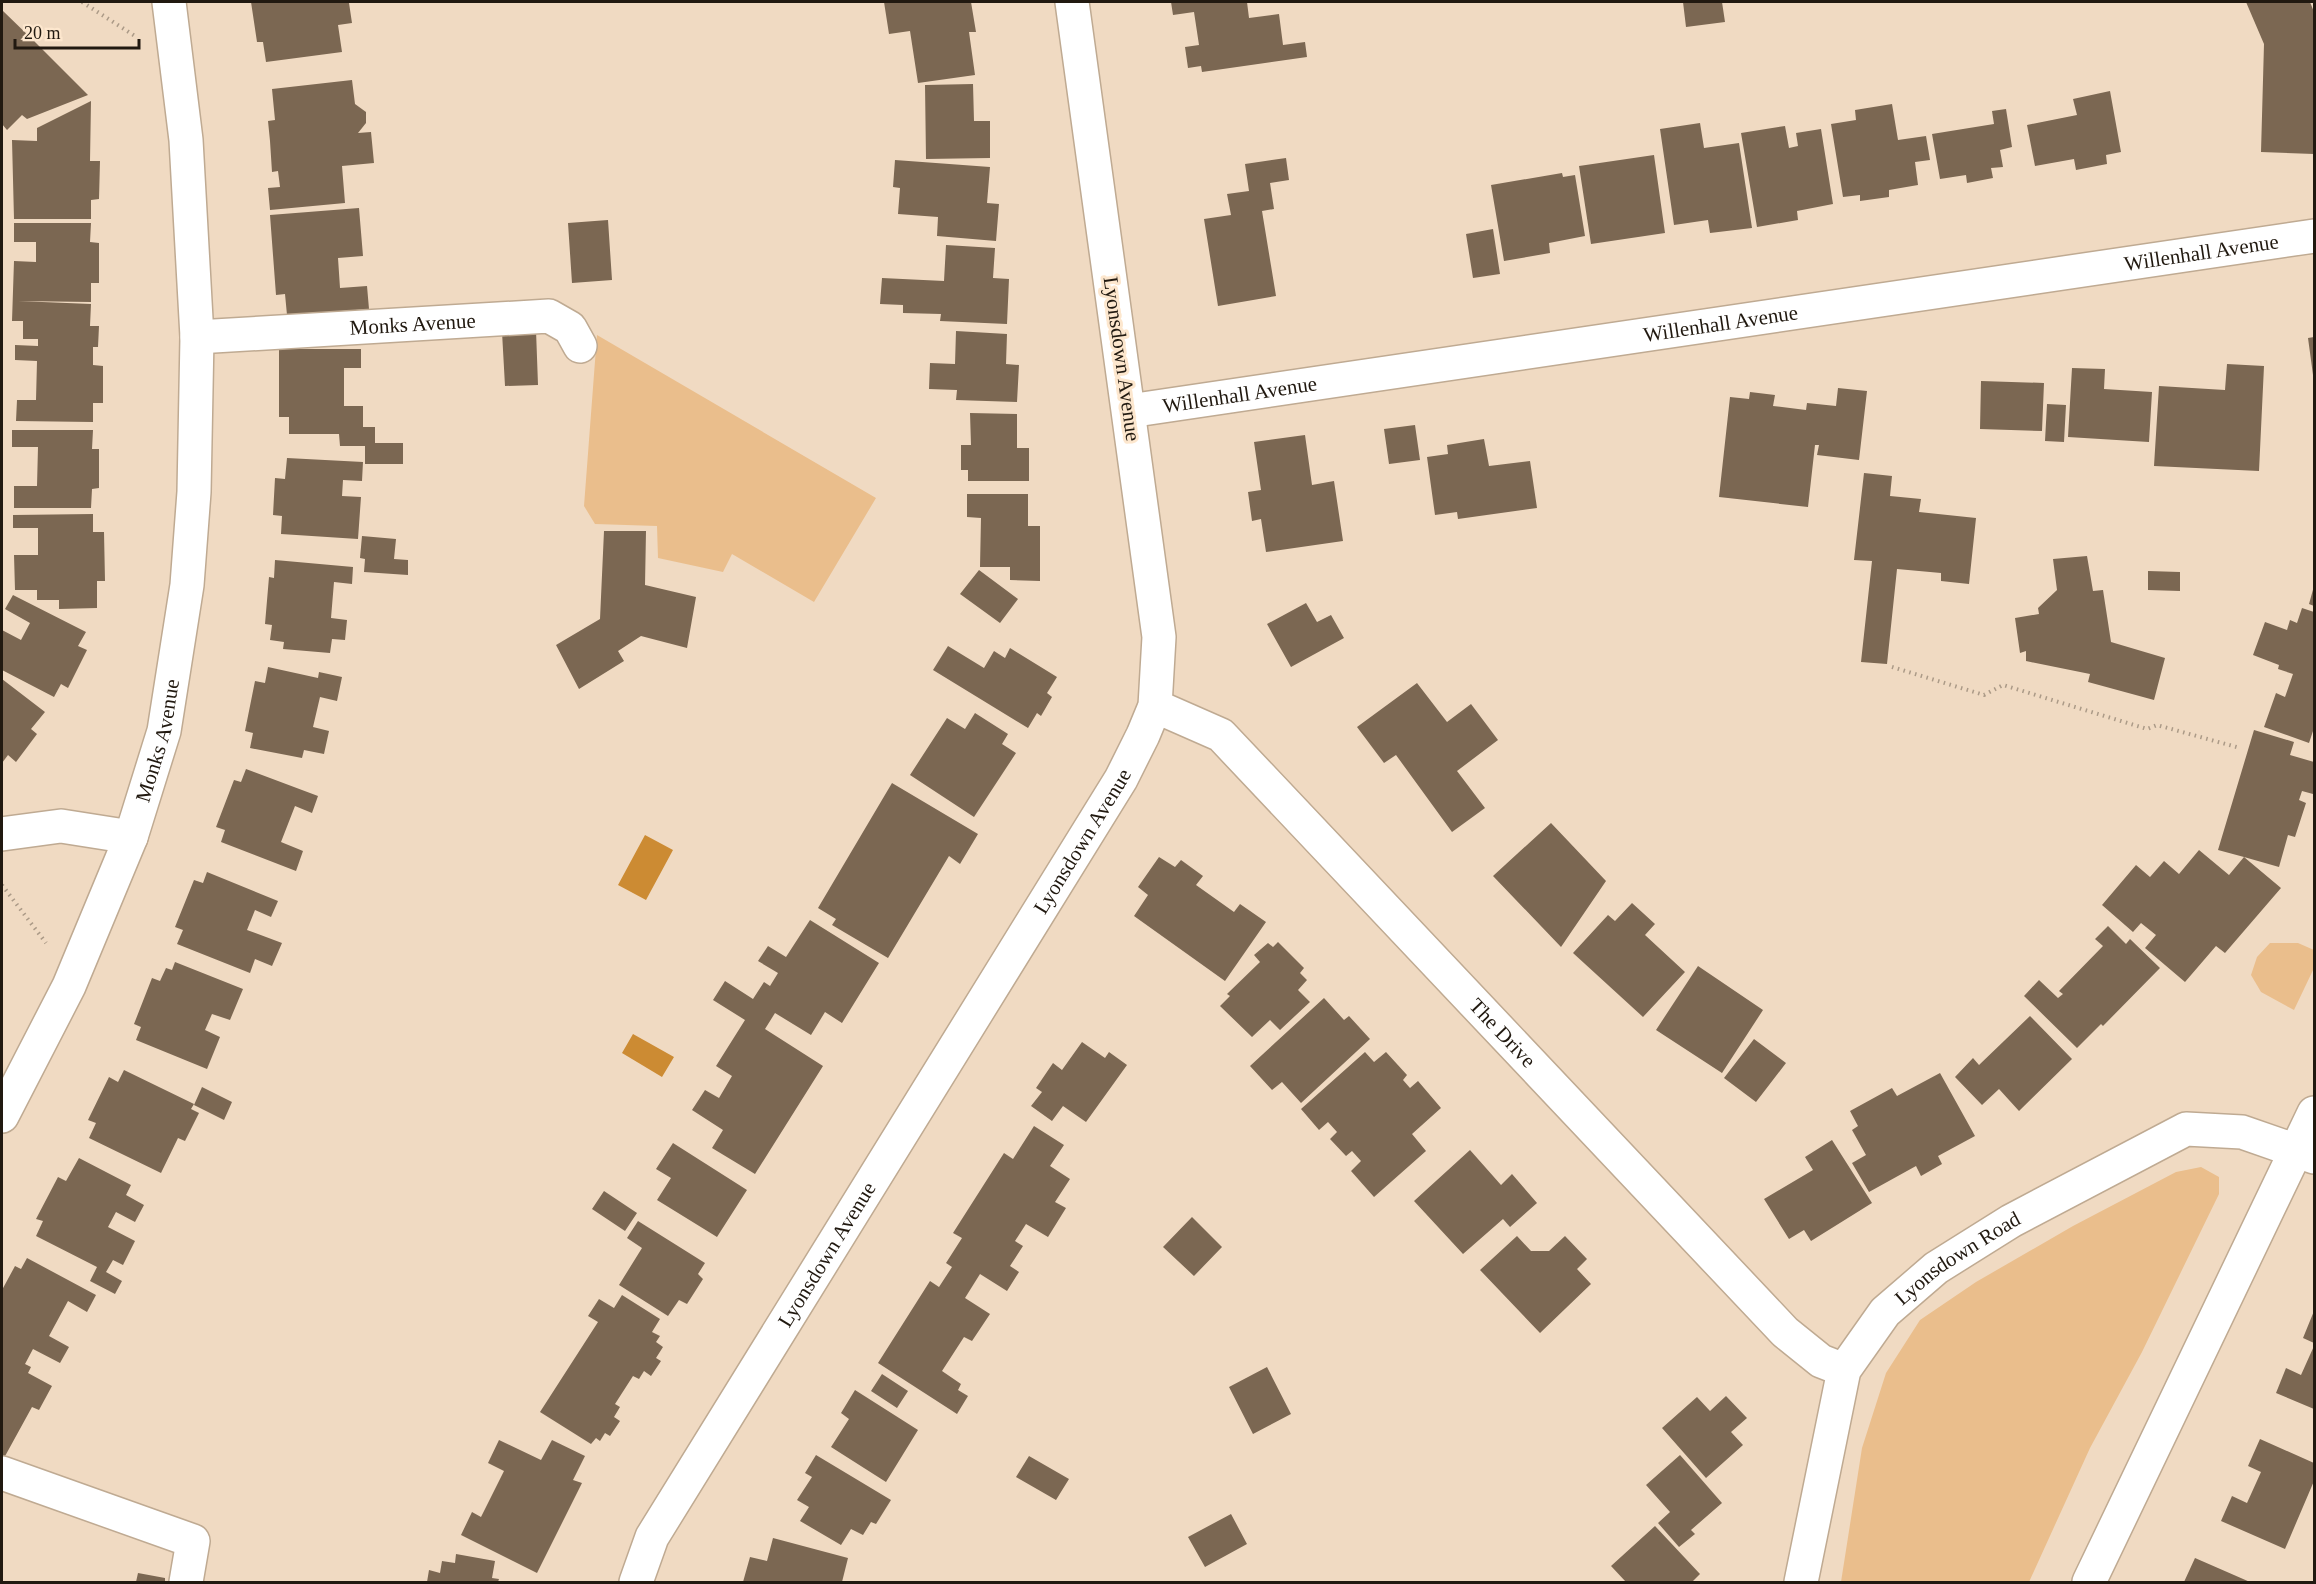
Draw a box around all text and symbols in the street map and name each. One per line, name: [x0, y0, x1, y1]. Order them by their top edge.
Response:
scale bar: [15, 12, 140, 50]
text: 20 m: [24, 23, 61, 43]
street label: Willenhall Avenue: [2123, 229, 2280, 276]
street label: Lyonsdown Avenue: [1099, 275, 1145, 443]
street label: Willenhall Avenue: [1642, 300, 1799, 347]
street label: Monks Avenue: [349, 308, 476, 340]
street label: Willenhall Avenue: [1161, 371, 1319, 418]
street label: Monks Avenue: [131, 677, 184, 805]
street label: Lyonsdown Avenue: [1029, 765, 1136, 918]
street label: The Drive: [1464, 994, 1541, 1072]
street label: Lyonsdown Avenue: [773, 1178, 881, 1331]
street label: Lyonsdown Road: [1890, 1206, 2025, 1310]

